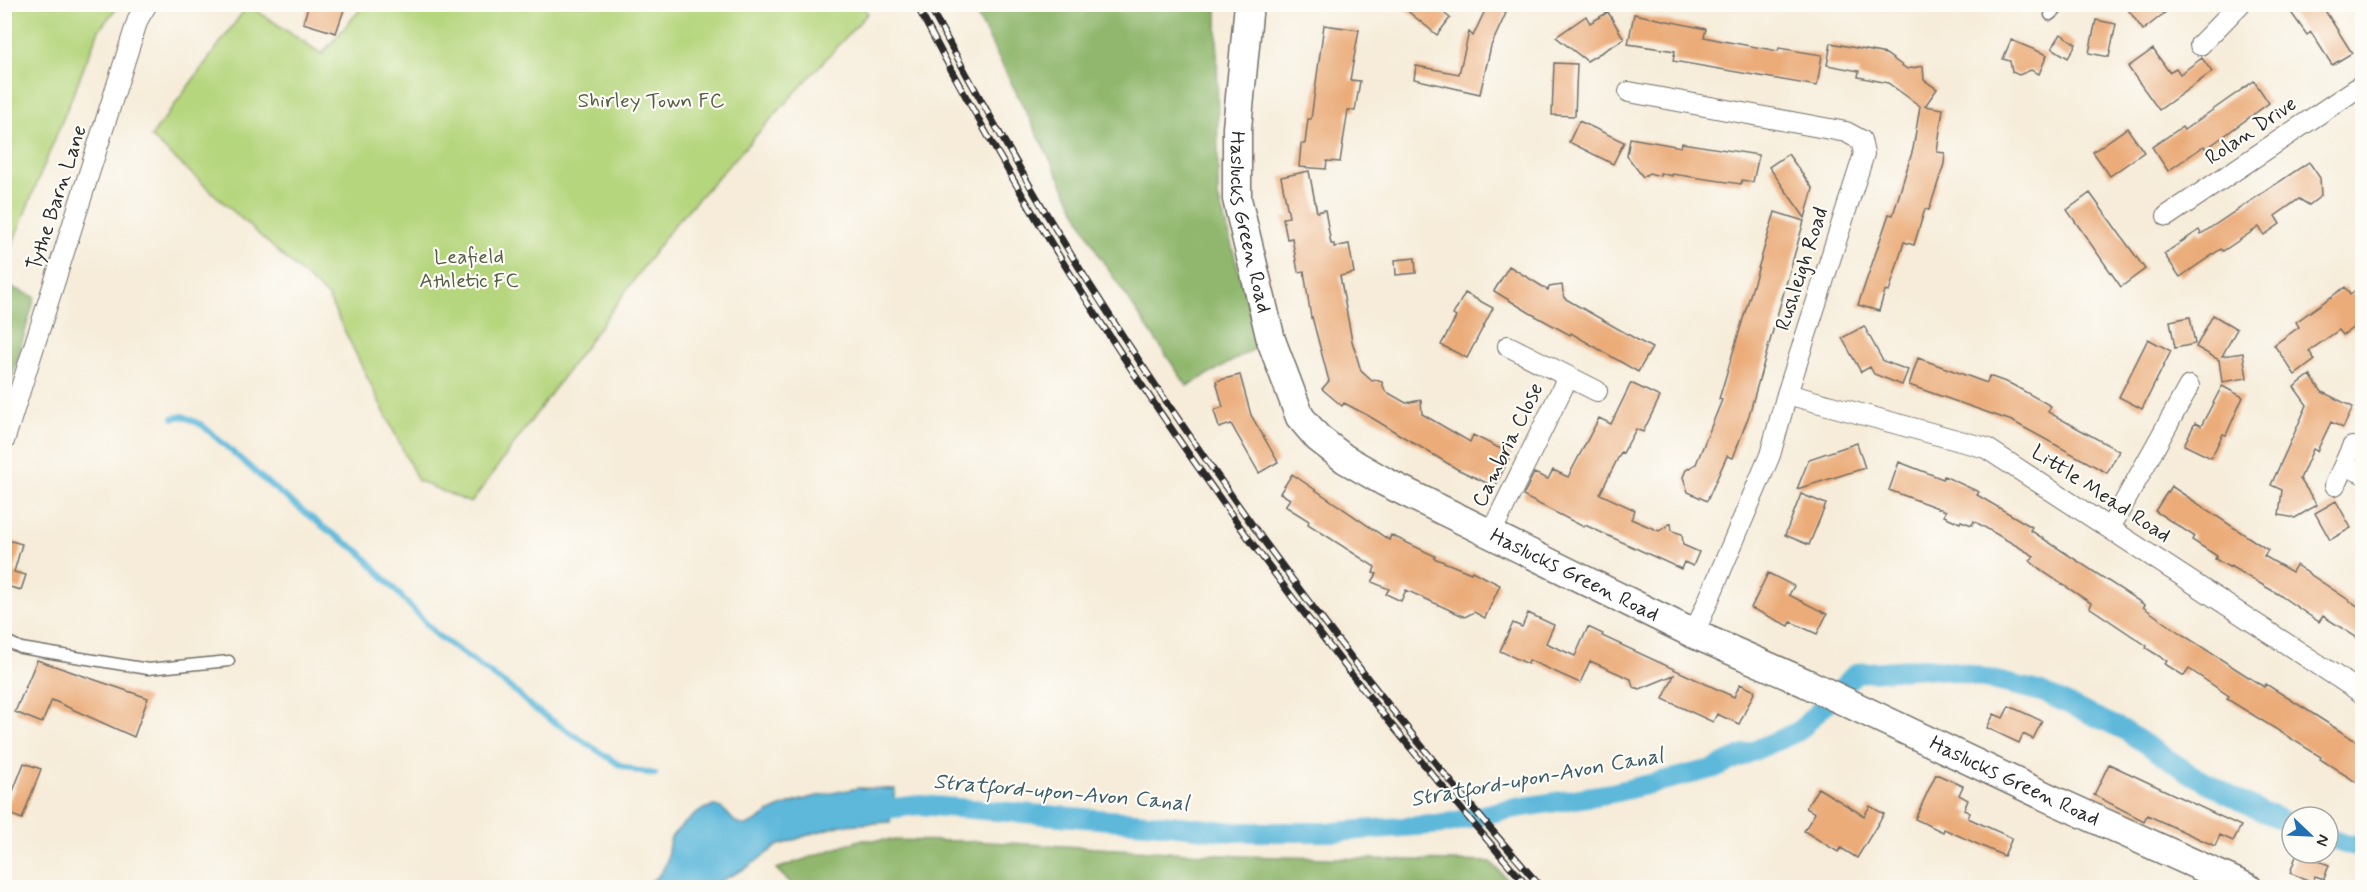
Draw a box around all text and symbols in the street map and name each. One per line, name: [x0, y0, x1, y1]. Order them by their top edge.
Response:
park label: Shirley Town FC: [577, 87, 725, 115]
street label: Rolan Drive: [2200, 90, 2302, 172]
street label: Tythe Barn Lane: [20, 122, 94, 274]
street label: Haslucks Green Road: [1223, 131, 1278, 316]
street label: Rushleigh Road: [1769, 204, 1835, 334]
park label: Leafield Athletic FC: [419, 243, 519, 295]
street label: Cambria Close: [1466, 378, 1550, 512]
street label: Little Mead Road: [2026, 438, 2176, 550]
street label: Haslucks Green Road: [1485, 522, 1663, 629]
street label: Haslucks Green Road: [1925, 729, 2104, 833]
water label: Stratford-upon-Avon Canal: [1408, 742, 1667, 816]
water label: Stratford-upon-Avon Canal: [932, 768, 1191, 820]
north arrow: [2280, 805, 2340, 865]
text: N: [2311, 831, 2334, 849]

